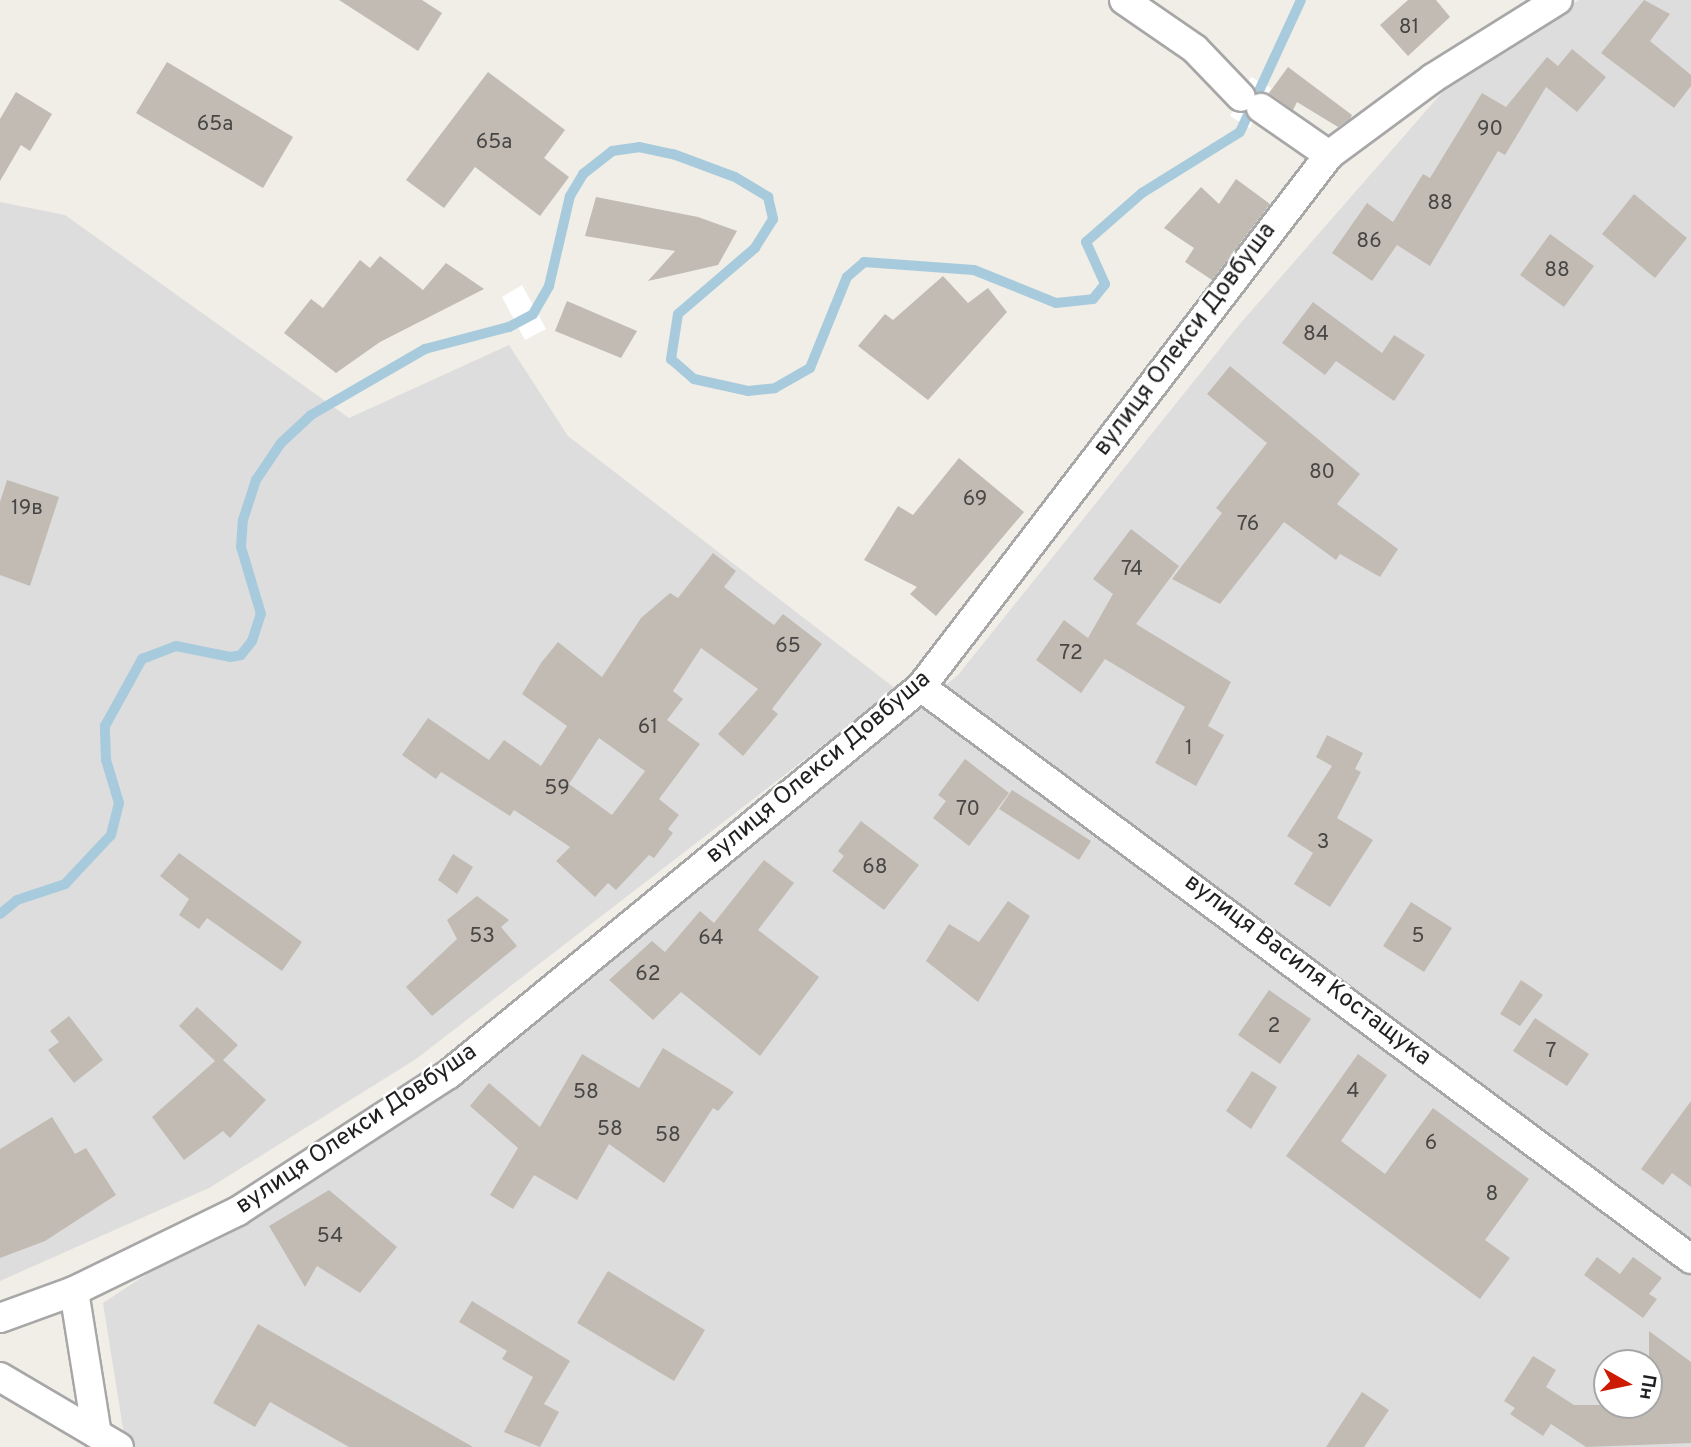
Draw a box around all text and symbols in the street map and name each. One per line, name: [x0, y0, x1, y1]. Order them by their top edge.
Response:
house number: 81: [1399, 15, 1419, 41]
house number: 65а: [197, 112, 233, 138]
house number: 90: [1477, 117, 1503, 143]
house number: 65а: [476, 130, 512, 156]
house number: 88: [1427, 191, 1453, 217]
street label: вулиця Олекси Довбуша: [1089, 218, 1283, 462]
house number: 86: [1356, 229, 1382, 255]
house number: 88: [1544, 258, 1570, 284]
house number: 84: [1303, 322, 1329, 348]
house number: 80: [1309, 460, 1335, 486]
house number: 69: [963, 487, 987, 513]
house number: 19в: [11, 496, 43, 522]
house number: 76: [1237, 512, 1259, 538]
house number: 74: [1121, 557, 1143, 583]
house number: 65: [775, 634, 801, 660]
house number: 72: [1059, 641, 1083, 667]
street label: вулиця Олекси Довбуша: [701, 666, 937, 870]
house number: 61: [638, 715, 658, 741]
house number: 1: [1185, 736, 1193, 762]
house number: 59: [544, 776, 570, 802]
house number: 70: [956, 797, 980, 823]
house number: 3: [1317, 830, 1329, 856]
house number: 68: [862, 855, 888, 881]
street label: вулиця Василя Костащука: [1178, 869, 1436, 1073]
house number: 53: [469, 924, 495, 950]
house number: 5: [1411, 924, 1425, 950]
house number: 64: [698, 926, 724, 952]
house number: 62: [635, 962, 661, 988]
house number: 2: [1268, 1014, 1280, 1040]
street label: вулиця Олекси Довбуша: [231, 1039, 483, 1221]
house number: 7: [1546, 1039, 1556, 1065]
house number: 4: [1346, 1079, 1360, 1105]
house number: 58: [573, 1080, 599, 1106]
house number: 58: [597, 1117, 623, 1143]
house number: 58: [655, 1123, 681, 1149]
house number: 6: [1425, 1131, 1437, 1157]
house number: 8: [1486, 1182, 1498, 1208]
house number: 54: [317, 1224, 343, 1250]
north arrow: [1593, 1349, 1663, 1419]
text: Пн: [1633, 1372, 1661, 1402]

